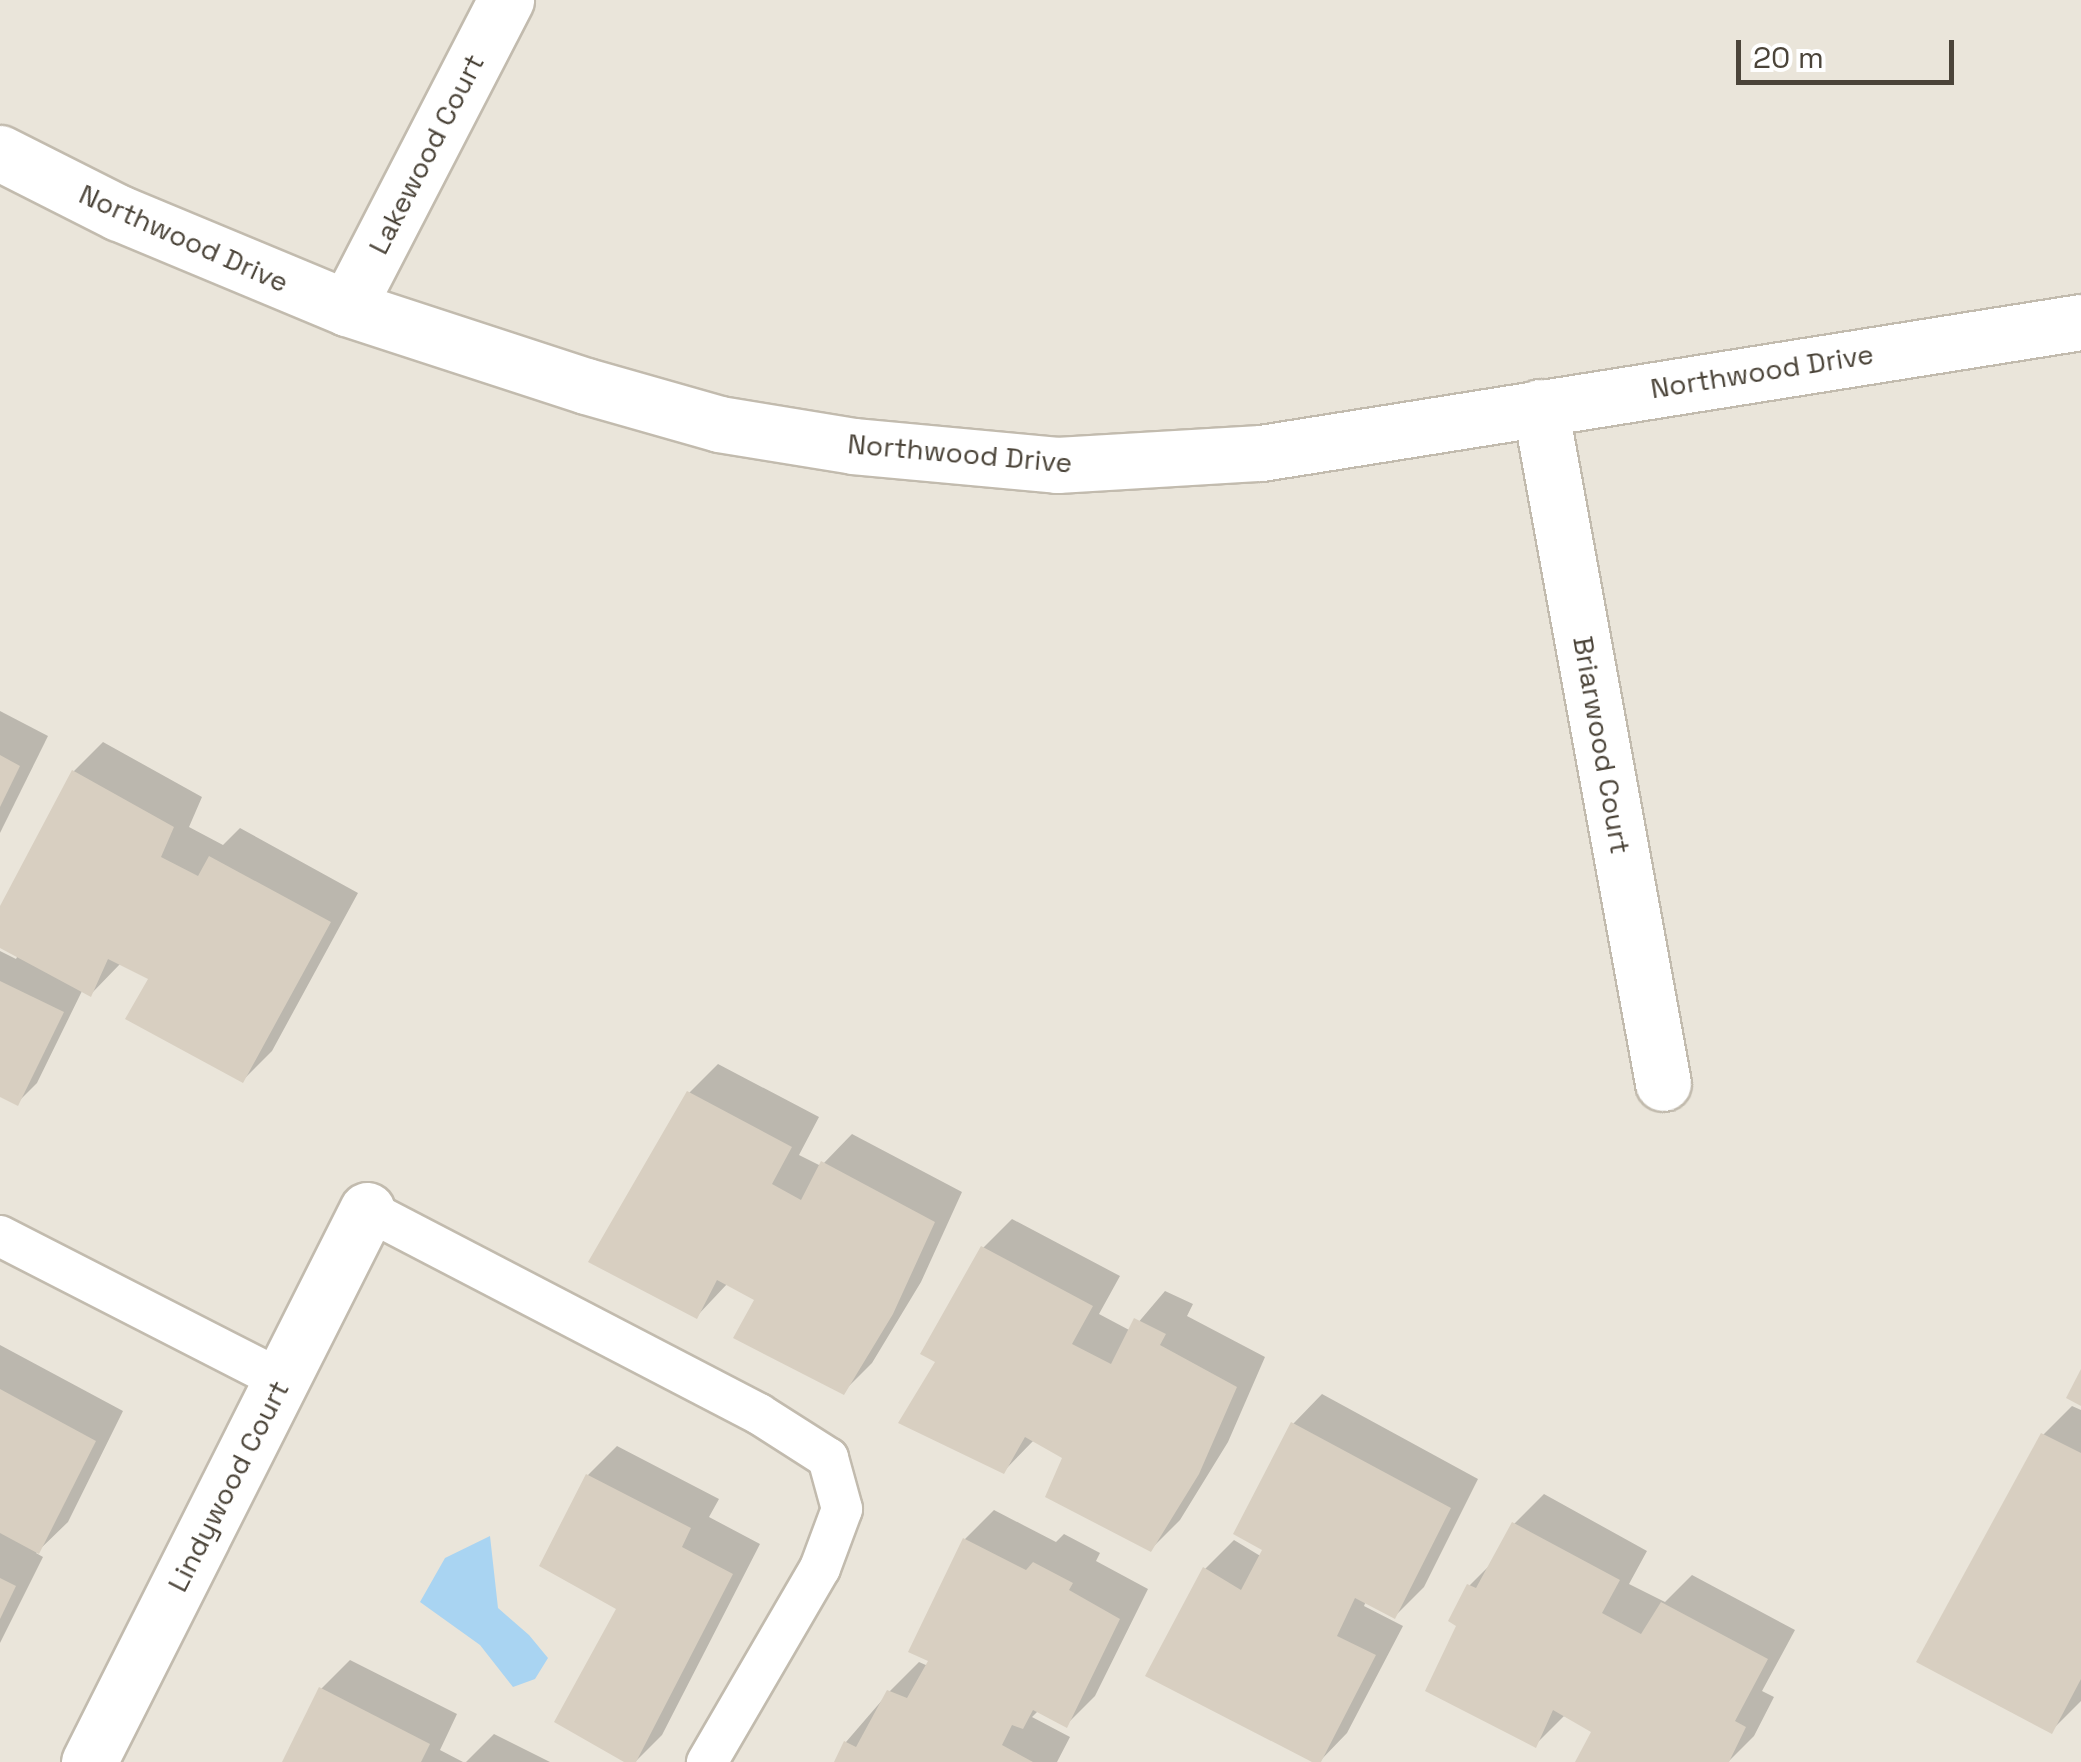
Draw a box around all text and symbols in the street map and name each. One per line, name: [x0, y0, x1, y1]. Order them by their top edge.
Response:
scale bar: [1741, 20, 1958, 82]
text: 20 m: [1753, 38, 1824, 77]
street label: Lakewood Court: [361, 48, 491, 260]
street label: Northwood Drive: [74, 177, 294, 299]
street label: Northwood Drive: [1648, 337, 1876, 405]
street label: Northwood Drive: [846, 426, 1074, 480]
street label: Briarwood Court: [1566, 634, 1638, 856]
street label: Lindywood Court: [160, 1375, 296, 1597]

